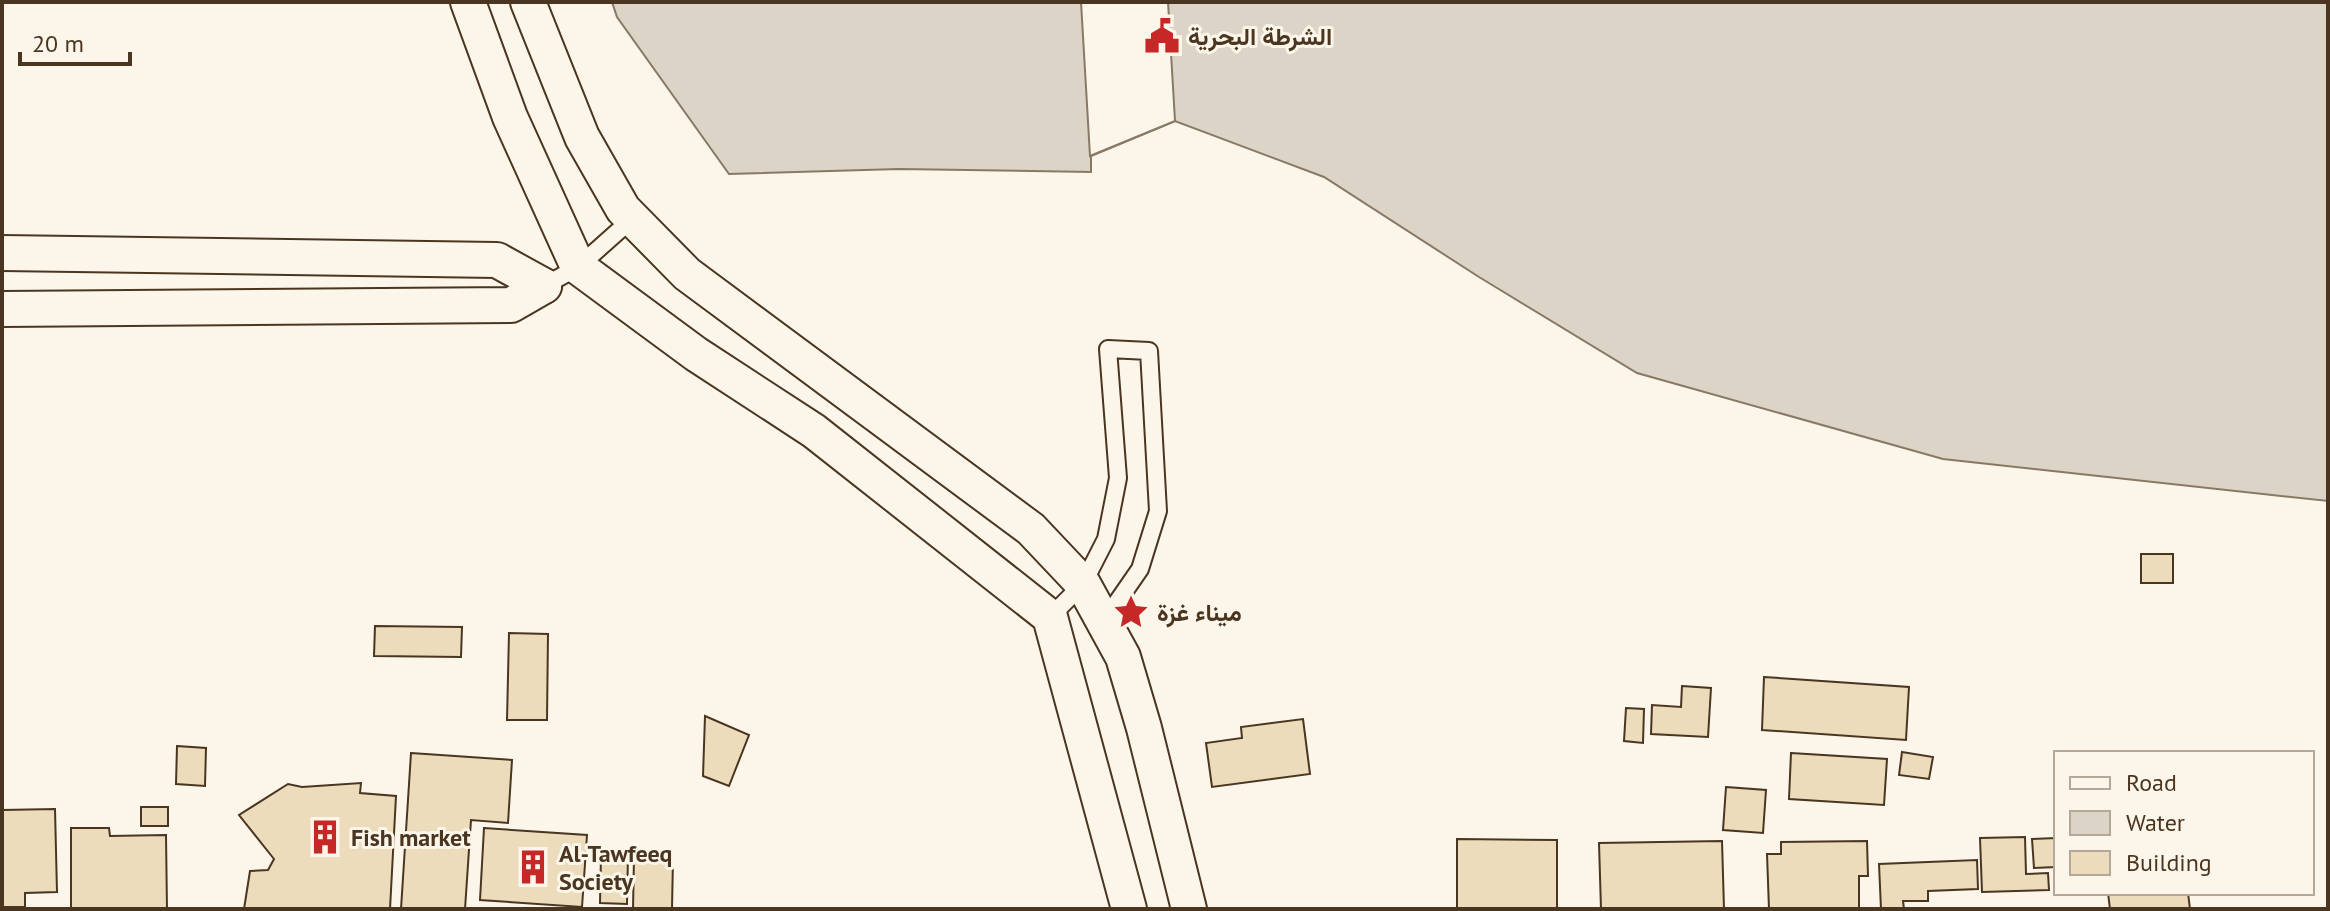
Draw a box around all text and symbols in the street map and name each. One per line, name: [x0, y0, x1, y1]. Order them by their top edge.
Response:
scale bar: [20, 16, 130, 66]
public building icon: الشرطة البحرية: [1143, 17, 1181, 55]
place label: الشرطة البحرية: [1188, 21, 1332, 52]
text: 20 m: [32, 28, 84, 59]
place icon: ميناء غزة: [1112, 593, 1150, 631]
place label: ميناء غزة: [1157, 597, 1242, 628]
legend: [2054, 751, 2314, 895]
text: Road: [2126, 767, 2177, 798]
text: Water: [2126, 807, 2185, 838]
building icon: Fish market: [306, 818, 344, 856]
place label: Fish market: [351, 822, 471, 853]
place label: Al-Tawfeeq Society: [559, 838, 672, 897]
text: Building: [2126, 847, 2212, 878]
building icon: Al-Tawfeeq Society: [514, 848, 552, 886]

